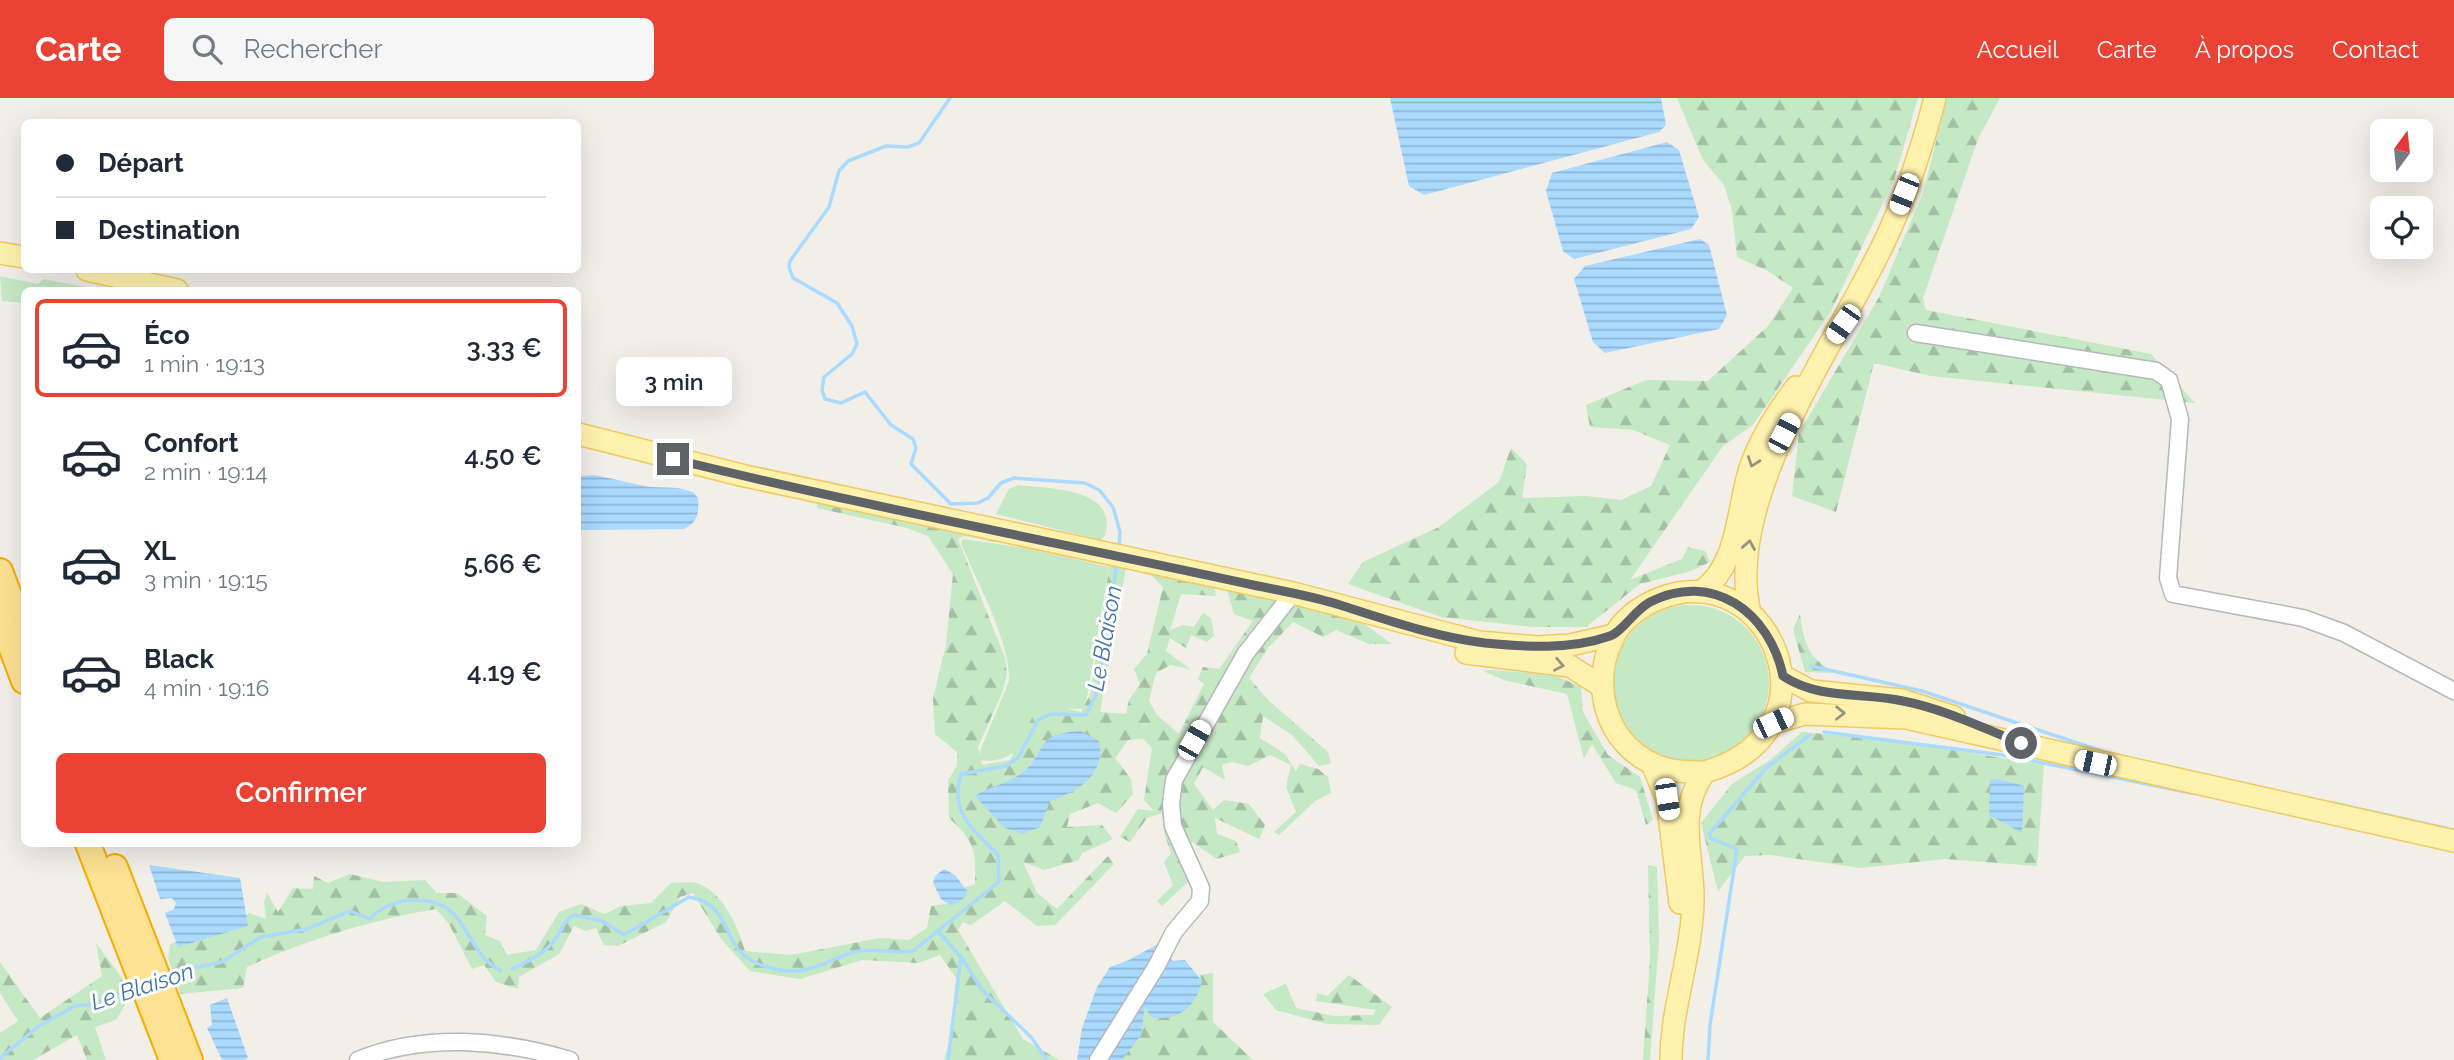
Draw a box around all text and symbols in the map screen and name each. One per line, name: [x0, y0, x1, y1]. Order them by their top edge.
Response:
search box: [164, 18, 654, 81]
text: Carte: [35, 30, 122, 69]
icon: search: [188, 30, 226, 68]
text: Rechercher: [244, 34, 383, 64]
text: Accueil: [1977, 35, 2059, 64]
text: Carte: [2097, 35, 2157, 64]
text: À propos: [2195, 35, 2294, 64]
text: Contact: [2332, 35, 2419, 64]
north arrow: [2370, 119, 2432, 182]
map controls: [2370, 119, 2433, 259]
text: Départ: [98, 148, 184, 178]
car: [1887, 171, 1922, 217]
button: locate: [2370, 196, 2433, 259]
text: Destination: [98, 215, 240, 245]
car: [1823, 301, 1864, 347]
icon: car: [60, 317, 123, 380]
text: Éco: [144, 320, 190, 350]
text: 3.33 €: [466, 333, 542, 363]
text: 1 min · 19:13: [144, 350, 265, 377]
callout: 3 min: [615, 358, 731, 406]
text: 3 min: [645, 368, 703, 395]
car: [1765, 410, 1804, 456]
icon: car: [60, 425, 123, 488]
text: Confort: [144, 428, 238, 458]
text: 4.50 €: [464, 441, 542, 471]
route end: [657, 443, 689, 475]
one-way arrow: [1747, 456, 1761, 468]
text: 2 min · 19:14: [144, 458, 268, 485]
icon: car: [60, 533, 123, 596]
text: XL: [144, 536, 176, 566]
one-way arrow: [1741, 539, 1756, 551]
text: 5.66 €: [463, 549, 542, 579]
text: 3 min · 19:15: [144, 566, 268, 593]
water label: Le Blaison: [1081, 583, 1127, 693]
icon: car: [60, 641, 123, 704]
text: Black: [144, 644, 214, 674]
one-way arrow: [1553, 656, 1565, 671]
text: 4.19 €: [467, 657, 542, 687]
text: 4 min · 19:16: [144, 674, 269, 701]
car: [1750, 705, 1797, 741]
one-way arrow: [1835, 705, 1846, 721]
car: [1175, 717, 1214, 763]
route start: [2005, 727, 2037, 759]
car: [2073, 748, 2118, 778]
button: Confirmer: [56, 753, 546, 833]
car: [1654, 777, 1681, 821]
water label: Le Blaison: [87, 957, 197, 1015]

